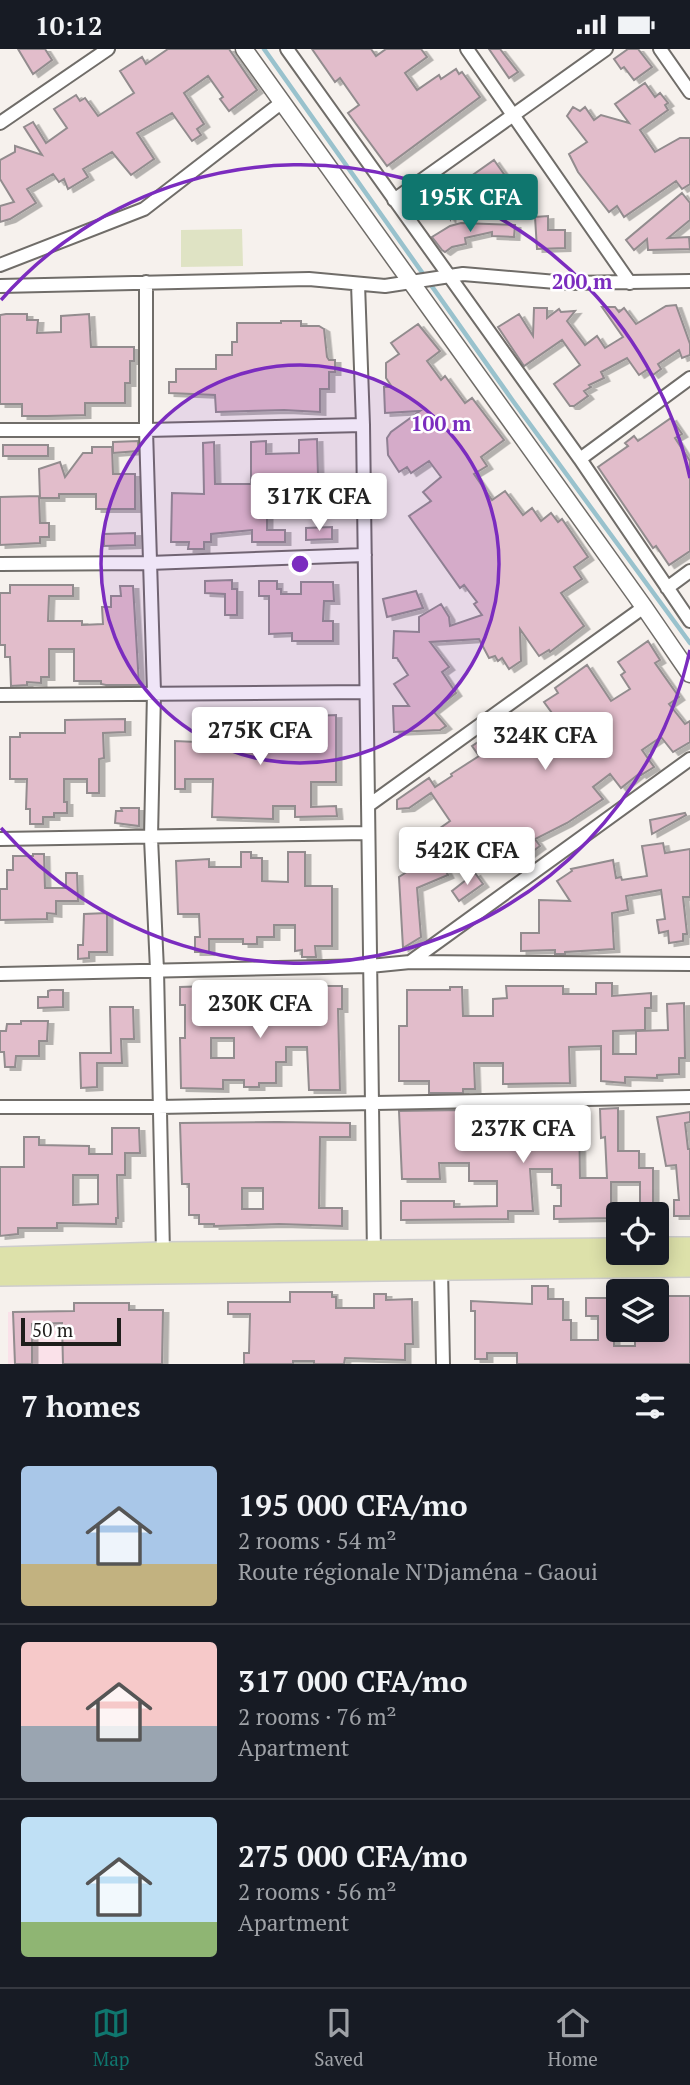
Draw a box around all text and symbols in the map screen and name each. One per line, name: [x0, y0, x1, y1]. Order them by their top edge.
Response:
text: 10:12: [35, 8, 103, 42]
pin: 195K CFA: [398, 174, 542, 234]
text: 195K CFA: [418, 181, 522, 212]
text: 200 m: [552, 267, 613, 295]
text: 100 m: [411, 409, 472, 437]
pin: 317K CFA: [247, 473, 391, 533]
text: 317K CFA: [267, 480, 371, 511]
centre of rings: [288, 552, 312, 576]
pin: 275K CFA: [188, 707, 332, 767]
pin: 324K CFA: [473, 713, 617, 772]
text: 275K CFA: [208, 714, 312, 745]
text: 324K CFA: [493, 719, 597, 750]
pin: 542K CFA: [395, 827, 539, 887]
text: 542K CFA: [415, 834, 519, 865]
pin: 230K CFA: [188, 981, 332, 1040]
text: 230K CFA: [208, 987, 312, 1018]
pin: 237K CFA: [451, 1105, 595, 1165]
text: 237K CFA: [471, 1112, 575, 1143]
map controls: [606, 1202, 669, 1342]
button: locate: [606, 1202, 669, 1265]
button: layers: [606, 1279, 669, 1342]
scale bar: [21, 1315, 121, 1347]
text: 50 m: [32, 1317, 73, 1342]
text: 7 homes: [21, 1386, 140, 1426]
icon: filters: [631, 1387, 669, 1425]
text: 195 000 CFA/mo: [238, 1485, 468, 1525]
icon: home: [77, 1494, 161, 1578]
text: 2 rooms · 54 m²: [238, 1525, 397, 1556]
text: Route régionale N'Djaména - Gaoui: [238, 1556, 598, 1587]
text: 317 000 CFA/mo: [238, 1661, 468, 1701]
icon: home: [77, 1670, 161, 1754]
text: 2 rooms · 76 m²: [238, 1701, 397, 1732]
text: Apartment: [238, 1732, 349, 1763]
text: 275 000 CFA/mo: [238, 1836, 468, 1876]
icon: home: [77, 1845, 161, 1929]
text: 2 rooms · 56 m²: [238, 1876, 397, 1907]
text: Apartment: [238, 1907, 349, 1938]
tab: Map: [92, 2004, 130, 2071]
tab: Saved: [314, 2004, 363, 2071]
tab: Home: [548, 2004, 598, 2071]

